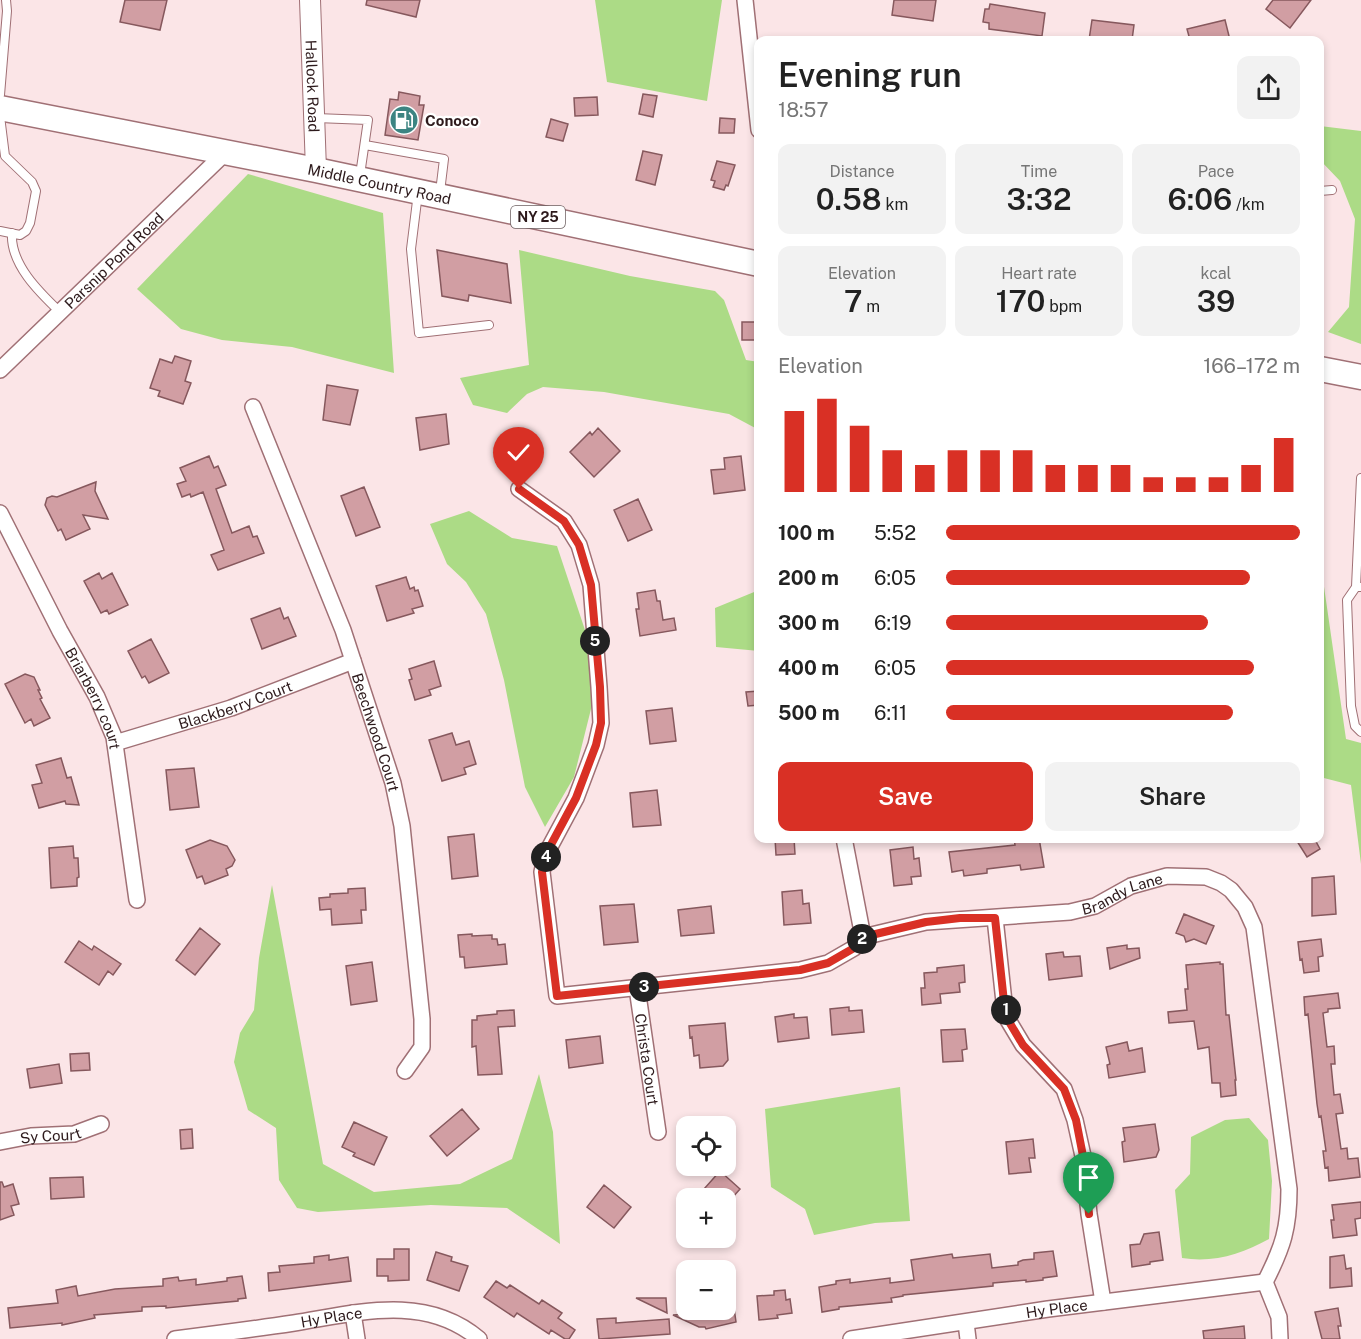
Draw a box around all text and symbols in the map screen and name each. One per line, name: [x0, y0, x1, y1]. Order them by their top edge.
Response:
street label: Hallock Road: [303, 39, 323, 132]
text: Evening run: [778, 56, 961, 94]
button: share: [1237, 56, 1300, 119]
text: 18:57: [778, 98, 828, 122]
fuel station icon: Conoco: [388, 104, 420, 136]
place label: Conoco: [425, 112, 479, 129]
street label: Middle Country Road: [306, 160, 453, 207]
text: Distance: [830, 162, 894, 181]
text: Time: [1021, 162, 1057, 181]
text: Pace: [1198, 162, 1234, 181]
text: 0.58: [816, 181, 882, 217]
text: 3:32: [1007, 181, 1071, 217]
text: 6:06: [1167, 181, 1232, 217]
text: km: [882, 195, 908, 214]
text: /km: [1232, 195, 1265, 214]
road number: NY 25: [511, 206, 565, 228]
street label: Parsnip Pond Road: [61, 209, 167, 312]
text: Elevation: [828, 264, 896, 283]
text: Heart rate: [1001, 264, 1077, 283]
text: kcal: [1201, 264, 1231, 283]
text: 7: [844, 283, 862, 319]
text: 170: [996, 283, 1045, 319]
text: 39: [1197, 283, 1235, 319]
text: m: [862, 297, 880, 316]
text: bpm: [1045, 297, 1082, 316]
text: Elevation: [778, 354, 863, 378]
text: 166–172 m: [1203, 354, 1300, 378]
pin: [493, 427, 544, 489]
icon: check: [502, 436, 535, 469]
text: 100 m: [778, 521, 835, 545]
text: 5:52: [874, 521, 916, 545]
text: 200 m: [778, 566, 839, 590]
text: 6:05: [874, 566, 916, 590]
text: 300 m: [778, 611, 839, 635]
text: 6:19: [874, 611, 912, 635]
pin: 5: [580, 626, 610, 656]
text: 5: [590, 631, 600, 650]
street label: Briarberry court: [62, 644, 124, 750]
text: 400 m: [778, 656, 839, 680]
text: 6:05: [874, 656, 916, 680]
street label: Beechwood Court: [349, 671, 403, 793]
street label: Blackberry Court: [176, 677, 294, 732]
text: 500 m: [778, 701, 840, 725]
text: 6:11: [874, 701, 907, 725]
button: Save: [778, 762, 1033, 831]
button: Share: [1045, 762, 1300, 831]
pin: 4: [531, 842, 561, 872]
text: 4: [541, 847, 551, 866]
street label: Brandy Lane: [1080, 869, 1164, 917]
pin: 2: [847, 924, 877, 954]
text: 2: [857, 929, 867, 948]
pin: 3: [629, 972, 659, 1002]
text: 3: [639, 977, 649, 996]
pin: 1: [991, 995, 1021, 1025]
text: 1: [1003, 1000, 1009, 1019]
street label: Christa Court: [632, 1012, 663, 1107]
map controls: [676, 1116, 736, 1320]
button: locate: [676, 1116, 736, 1176]
street label: Sy Court: [19, 1124, 83, 1146]
pin: [1063, 1152, 1114, 1214]
icon: arrive: [1072, 1161, 1105, 1194]
button: +: [676, 1188, 736, 1248]
button: −: [676, 1260, 736, 1320]
street label: Hy Place: [1025, 1296, 1089, 1321]
street label: Hy Place: [299, 1304, 363, 1330]

